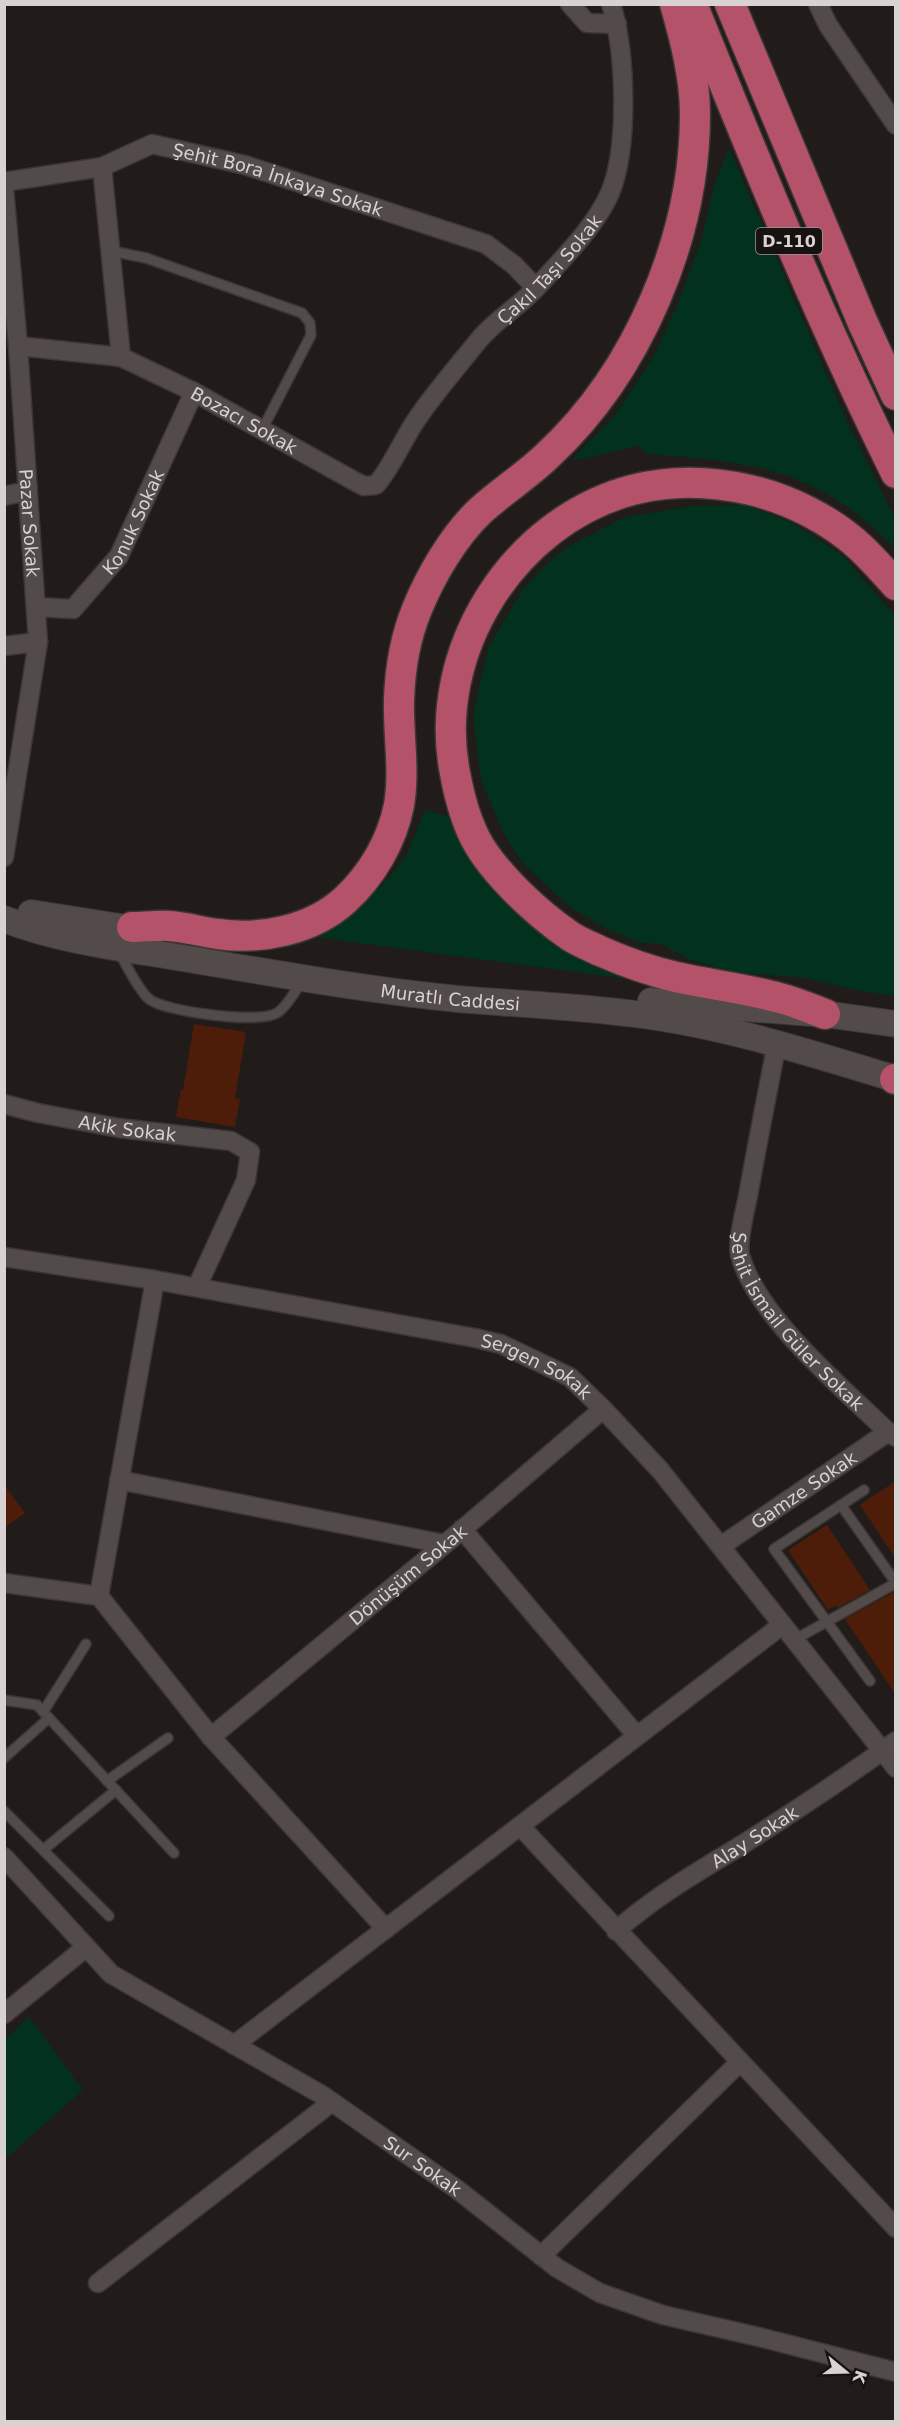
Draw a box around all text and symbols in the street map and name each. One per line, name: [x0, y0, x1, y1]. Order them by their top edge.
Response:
street label: Şehit Bora İnkaya Sokak: [171, 138, 386, 220]
street label: Çakıl Taşı Sokak: [492, 210, 606, 328]
road number: D-110: [756, 228, 822, 254]
street label: Bozacı Sokak: [187, 382, 302, 458]
street label: Konuk Sokak: [97, 465, 168, 579]
street label: Pazar Sokak: [16, 468, 44, 578]
street label: Muratlı Caddesi: [379, 979, 521, 1014]
street label: Akik Sokak: [77, 1110, 178, 1145]
street label: Şehit İsmail Güler Sokak: [729, 1231, 869, 1415]
street label: Sergen Sokak: [479, 1329, 597, 1403]
street label: Gamze Sokak: [747, 1446, 861, 1533]
street label: Dönüşüm Sokak: [345, 1520, 471, 1629]
street label: Alay Sokak: [707, 1801, 802, 1872]
street label: Sur Sokak: [380, 2131, 466, 2200]
north arrow: [816, 2342, 876, 2402]
text: K: [849, 2368, 871, 2386]

